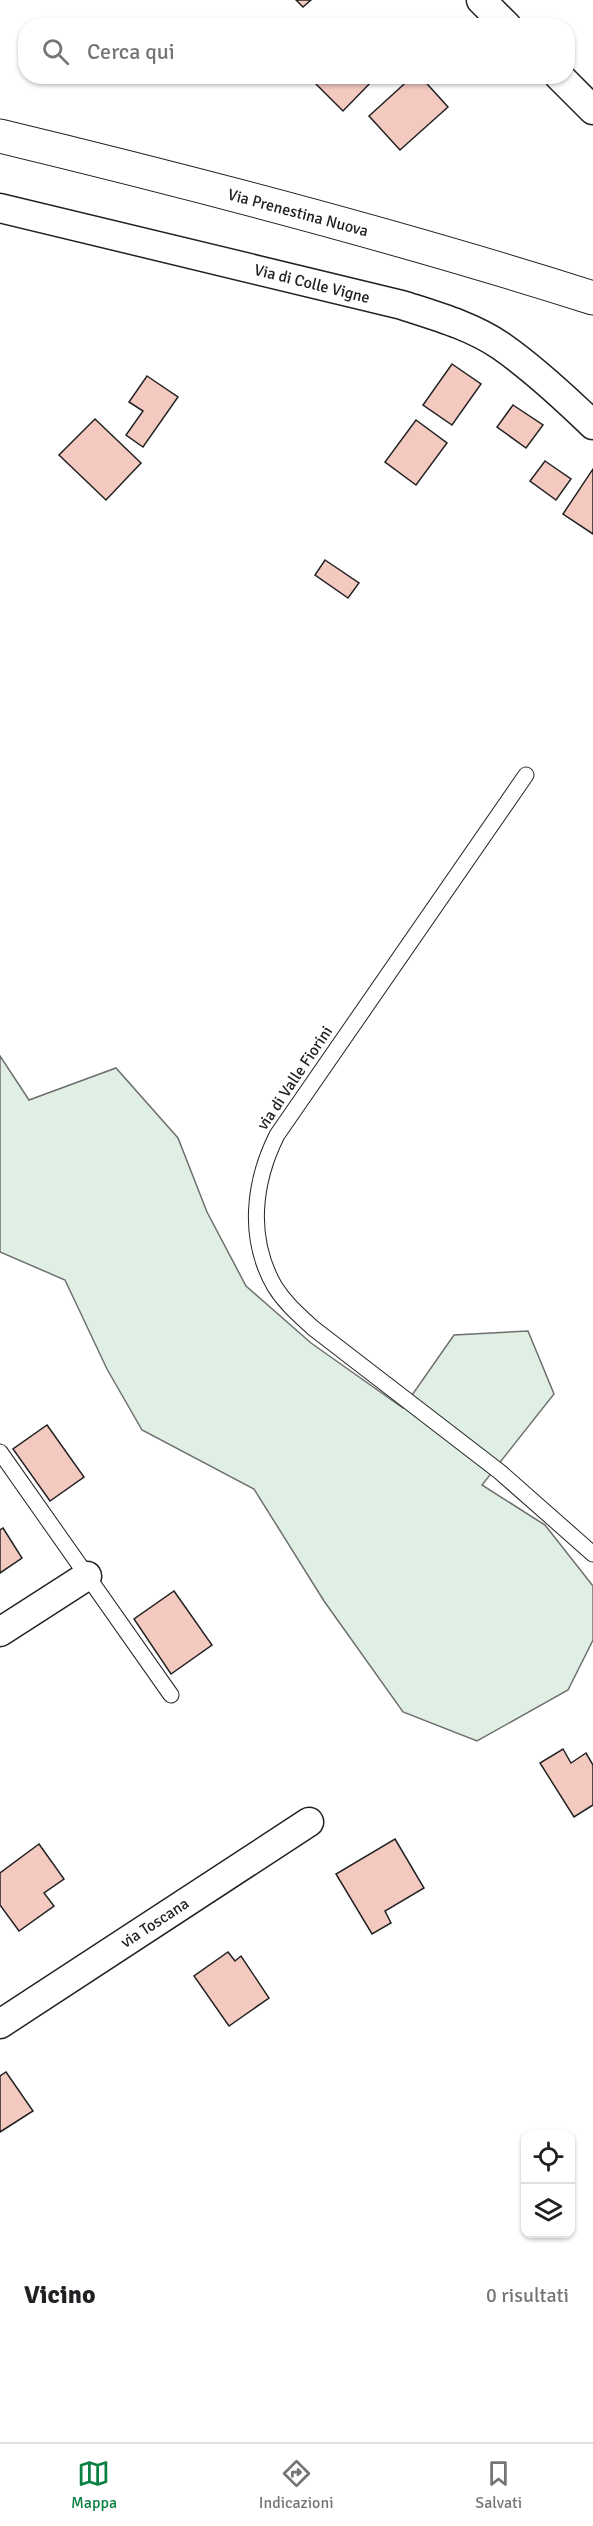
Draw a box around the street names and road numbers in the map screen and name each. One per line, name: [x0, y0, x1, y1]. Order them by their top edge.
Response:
street label: Via Prenestina Nuova: [225, 185, 371, 241]
street label: Via di Colle Vigne: [252, 260, 372, 308]
street label: via di Valle Fiorini: [253, 1022, 337, 1134]
street label: via Toscana: [117, 1894, 193, 1952]

